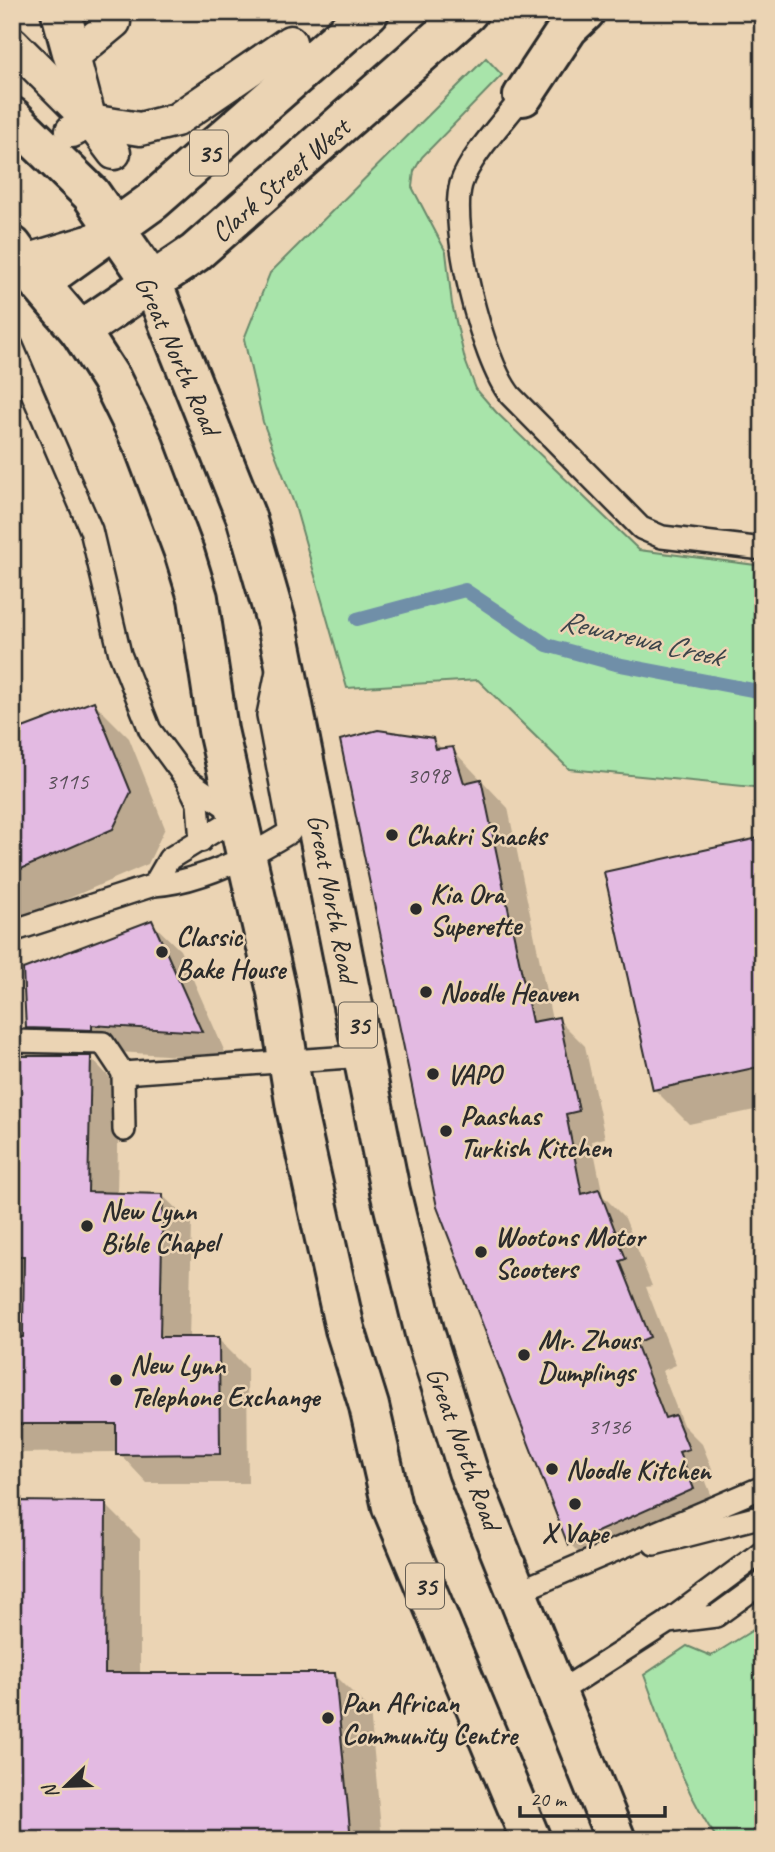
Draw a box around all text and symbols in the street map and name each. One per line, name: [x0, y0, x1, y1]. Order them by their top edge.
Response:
street label: Clark Street West: [203, 108, 359, 250]
road number: 35: [190, 130, 228, 176]
street label: Great North Road: [127, 270, 230, 444]
water label: Rewarewa Creek: [556, 601, 731, 676]
house number: 3098: [406, 760, 452, 790]
house number: 3115: [45, 766, 90, 796]
street label: Great North Road: [300, 811, 367, 989]
place label: Chakri Snacks: [406, 818, 549, 853]
marker: Chakri Snacks: [384, 827, 400, 843]
place label: Kia Ora Superette: [430, 876, 524, 943]
marker: Kia Ora Superette: [408, 901, 424, 917]
place label: Classic Bake House: [176, 919, 288, 986]
marker: Classic Bake House: [154, 944, 170, 960]
place label: Noodle Heaven: [440, 975, 579, 1010]
marker: Noodle Heaven: [418, 984, 434, 1000]
road number: 35: [339, 1002, 377, 1048]
place label: VAPO: [447, 1057, 505, 1092]
marker: VAPO: [425, 1066, 441, 1082]
place label: Paashas Turkish Kitchen: [460, 1098, 613, 1165]
marker: Paashas Turkish Kitchen: [438, 1123, 454, 1139]
place label: New Lynn Bible Chapel: [101, 1193, 223, 1260]
marker: New Lynn Bible Chapel: [79, 1218, 95, 1234]
place label: Wootons Motor Scooters: [495, 1219, 647, 1286]
marker: Wootons Motor Scooters: [473, 1244, 489, 1260]
place label: Mr. Zhous Dumplings: [538, 1322, 642, 1389]
place label: New Lynn Telephone Exchange: [130, 1347, 322, 1414]
marker: Mr. Zhous Dumplings: [516, 1347, 532, 1363]
street label: Great North Road: [418, 1362, 511, 1538]
marker: New Lynn Telephone Exchange: [108, 1372, 124, 1388]
house number: 3136: [587, 1411, 632, 1441]
place label: Noodle Kitchen: [566, 1452, 713, 1487]
marker: Noodle Kitchen: [544, 1461, 560, 1477]
marker: X Vape: [567, 1496, 583, 1512]
place label: X Vape: [542, 1515, 611, 1550]
road number: 35: [406, 1564, 444, 1609]
place label: Pan African Community Centre: [342, 1685, 520, 1753]
marker: Pan African Community Centre: [320, 1710, 336, 1726]
north arrow: [32, 1750, 102, 1820]
scale bar: [520, 1775, 665, 1819]
text: N: [37, 1779, 65, 1802]
text: 20 m: [530, 1786, 568, 1812]

